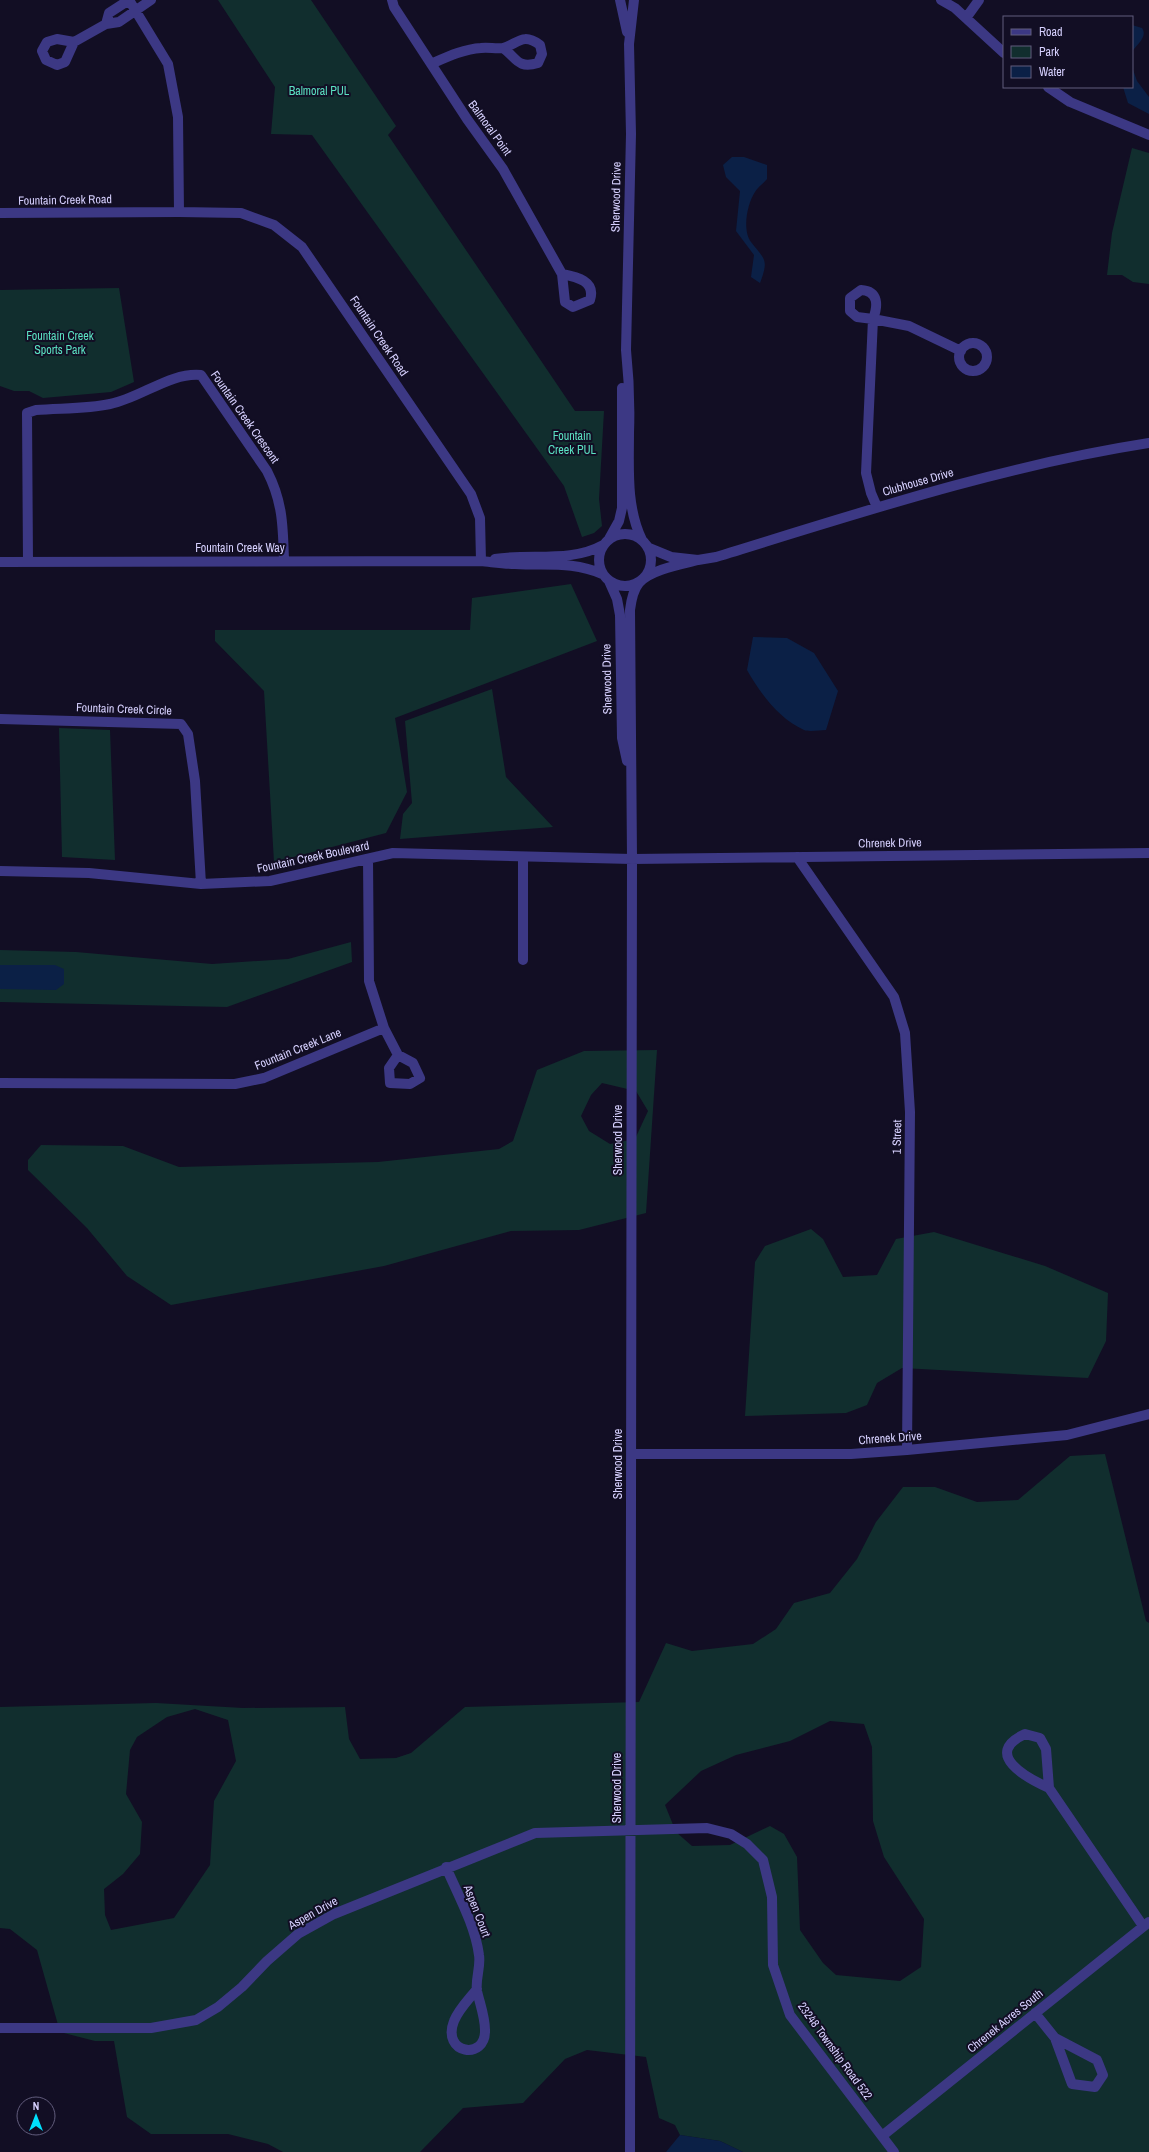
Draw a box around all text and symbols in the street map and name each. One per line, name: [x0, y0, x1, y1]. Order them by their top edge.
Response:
legend: [1003, 16, 1133, 88]
text: Road: [1039, 24, 1063, 40]
text: Park: [1039, 44, 1059, 60]
text: Water: [1039, 64, 1066, 80]
park label: Balmoral PUL: [289, 83, 350, 99]
street label: Balmoral Point: [465, 97, 516, 159]
street label: Sherwood Drive: [607, 162, 625, 232]
street label: Fountain Creek Road: [18, 191, 112, 209]
street label: Fountain Creek Road: [346, 293, 412, 379]
park label: Fountain Creek Sports Park: [26, 328, 94, 358]
street label: Fountain Creek Crescent: [207, 368, 283, 467]
park label: Fountain Creek PUL: [548, 428, 597, 458]
street label: Clubhouse Drive: [881, 464, 955, 500]
street label: Fountain Creek Way: [195, 540, 285, 556]
street label: Sherwood Drive: [598, 644, 616, 714]
street label: Fountain Creek Circle: [76, 699, 172, 719]
street label: Chrenek Drive: [858, 834, 922, 852]
street label: Fountain Creek Boulevard: [255, 837, 371, 877]
street label: Fountain Creek Lane: [252, 1024, 344, 1074]
street label: Sherwood Drive: [610, 1105, 626, 1175]
street label: 1 Street: [889, 1119, 905, 1154]
street label: Chrenek Drive: [858, 1428, 922, 1448]
street label: Sherwood Drive: [610, 1429, 626, 1499]
street label: Sherwood Drive: [609, 1753, 625, 1823]
street label: Aspen Court: [459, 1882, 494, 1940]
street label: Aspen Drive: [285, 1893, 341, 1934]
street label: Chrenek Acres South: [964, 1986, 1046, 2056]
street label: 23248 Township Road 522: [794, 1999, 876, 2103]
north arrow: [16, 2096, 56, 2136]
text: N: [33, 2099, 39, 2113]

